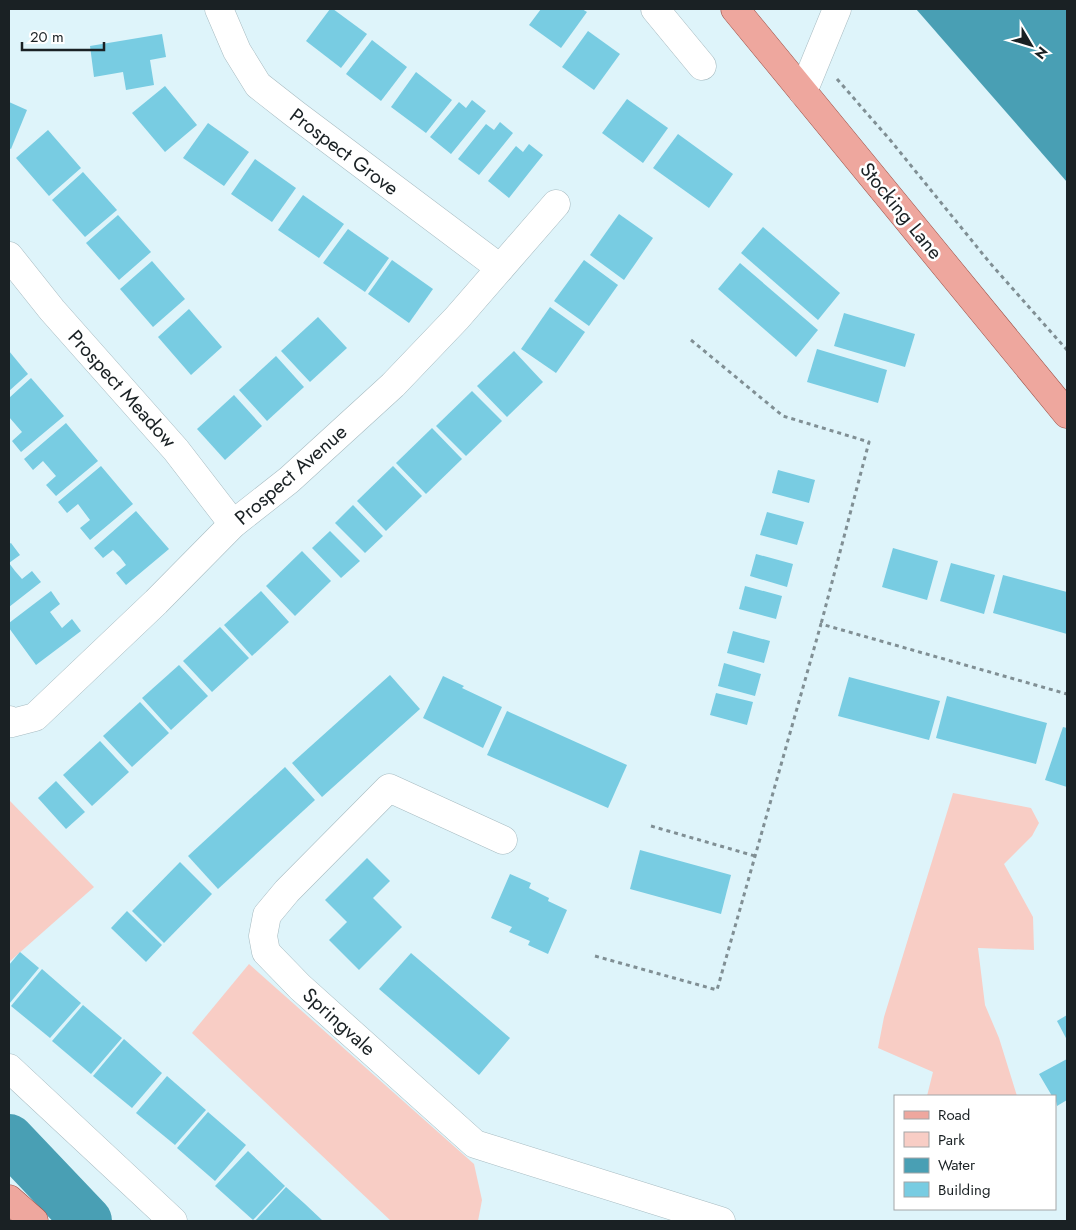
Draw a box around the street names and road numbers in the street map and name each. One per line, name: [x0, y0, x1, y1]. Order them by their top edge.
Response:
street label: Prospect Grove: [284, 101, 404, 203]
street label: Stocking Lane: [853, 156, 949, 266]
street label: Prospect Meadow: [61, 324, 183, 455]
street label: Prospect Avenue: [228, 418, 354, 532]
street label: Springvale: [296, 981, 382, 1063]

